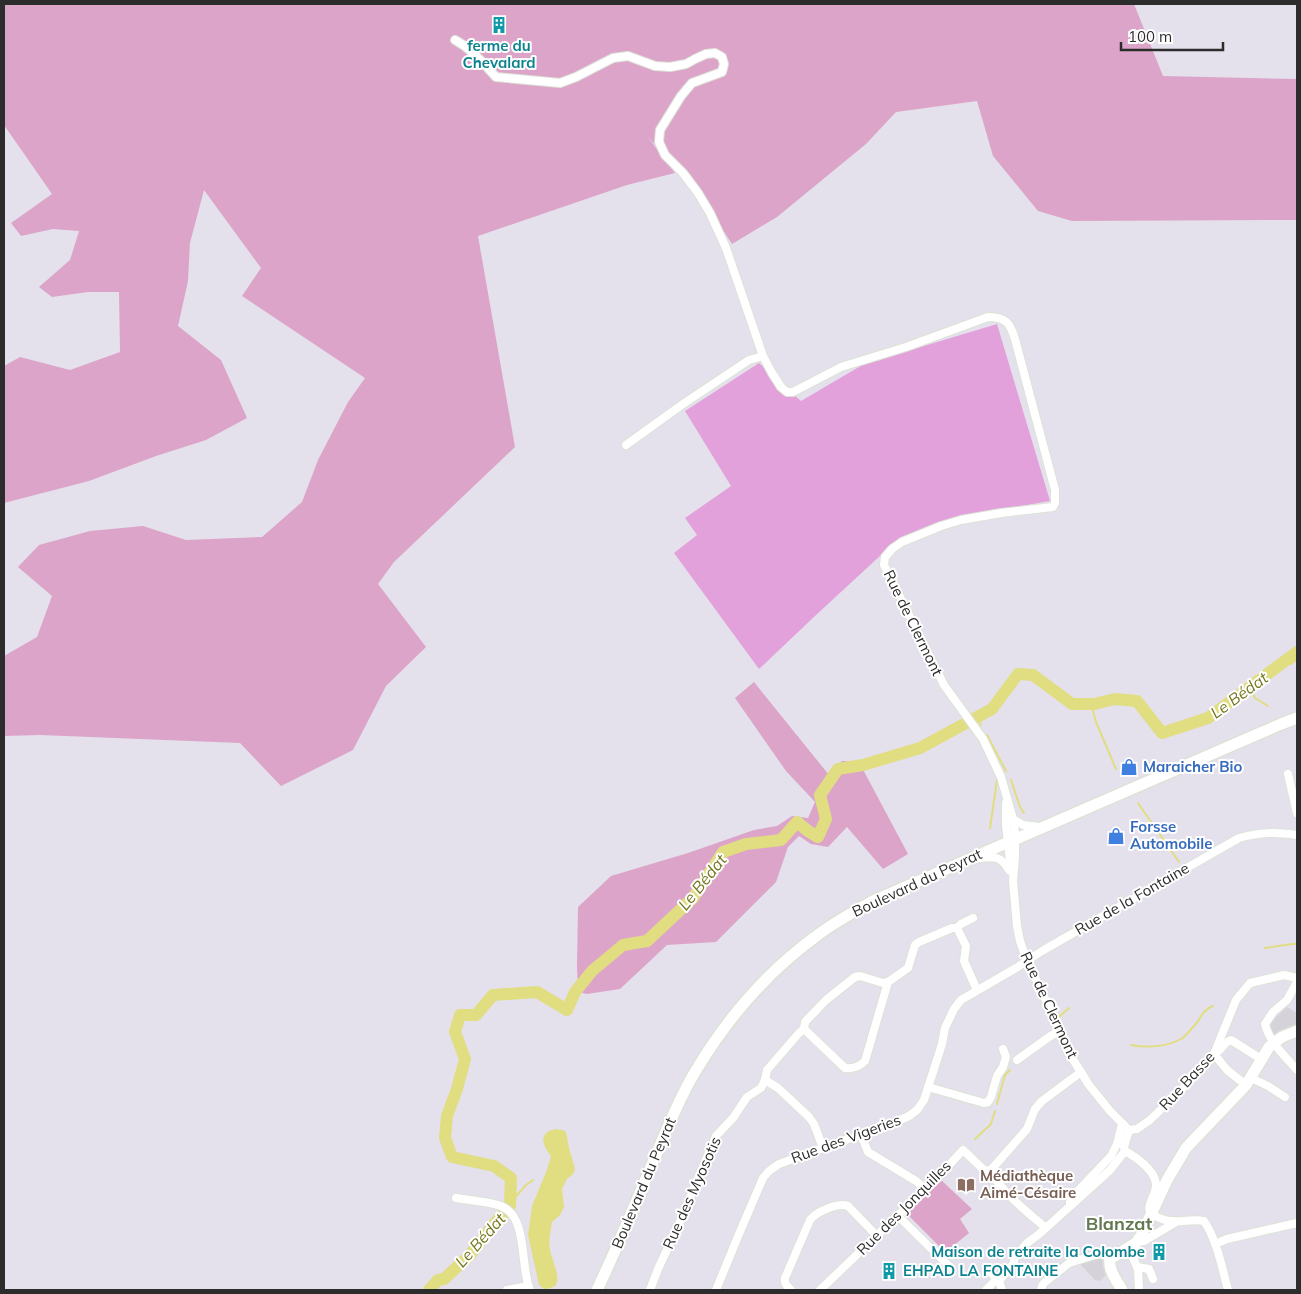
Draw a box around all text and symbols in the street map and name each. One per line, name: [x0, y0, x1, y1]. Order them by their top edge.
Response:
building icon: ferme du Chevalard: [489, 15, 509, 35]
scale bar: [1121, 20, 1224, 52]
text: 100 m: [1128, 27, 1172, 46]
place label: ferme du Chevalard: [462, 36, 536, 72]
street label: Rue de Clermont: [880, 567, 947, 679]
water label: Le Bédat: [1206, 667, 1272, 722]
shop icon: Maraicher Bio: [1119, 757, 1139, 777]
place label: Maraicher Bio: [1143, 757, 1242, 776]
place label: Forsse Automobile: [1130, 817, 1212, 853]
shop icon: Forsse Automobile: [1106, 826, 1126, 846]
street label: Boulevard du Peyrat: [849, 844, 985, 921]
water label: Le Bédat: [673, 850, 731, 914]
street label: Rue de la Fontaine: [1071, 858, 1192, 939]
street label: Rue de Clermont: [1016, 948, 1082, 1061]
street label: Rue Basse: [1155, 1047, 1219, 1114]
street label: Rue des Vigeries: [788, 1110, 903, 1167]
street label: Boulevard du Peyrat: [607, 1114, 680, 1251]
street label: Rue des Myosotis: [658, 1134, 725, 1252]
street label: Rue des Jonquilles: [852, 1156, 955, 1259]
place label: Médiathèque Aimé-Césaire: [980, 1166, 1076, 1202]
library icon: Médiathèque Aimé-Césaire: [956, 1175, 976, 1195]
water label: Le Bédat: [451, 1209, 510, 1271]
district label: Blanzat: [1086, 1212, 1152, 1235]
place label: Maison de retraite la Colombe: [931, 1242, 1145, 1261]
building icon: Maison de retraite la Colombe: [1149, 1242, 1169, 1262]
building icon: EHPAD LA FONTAINE: [879, 1261, 899, 1281]
place label: EHPAD LA FONTAINE: [903, 1261, 1058, 1280]

